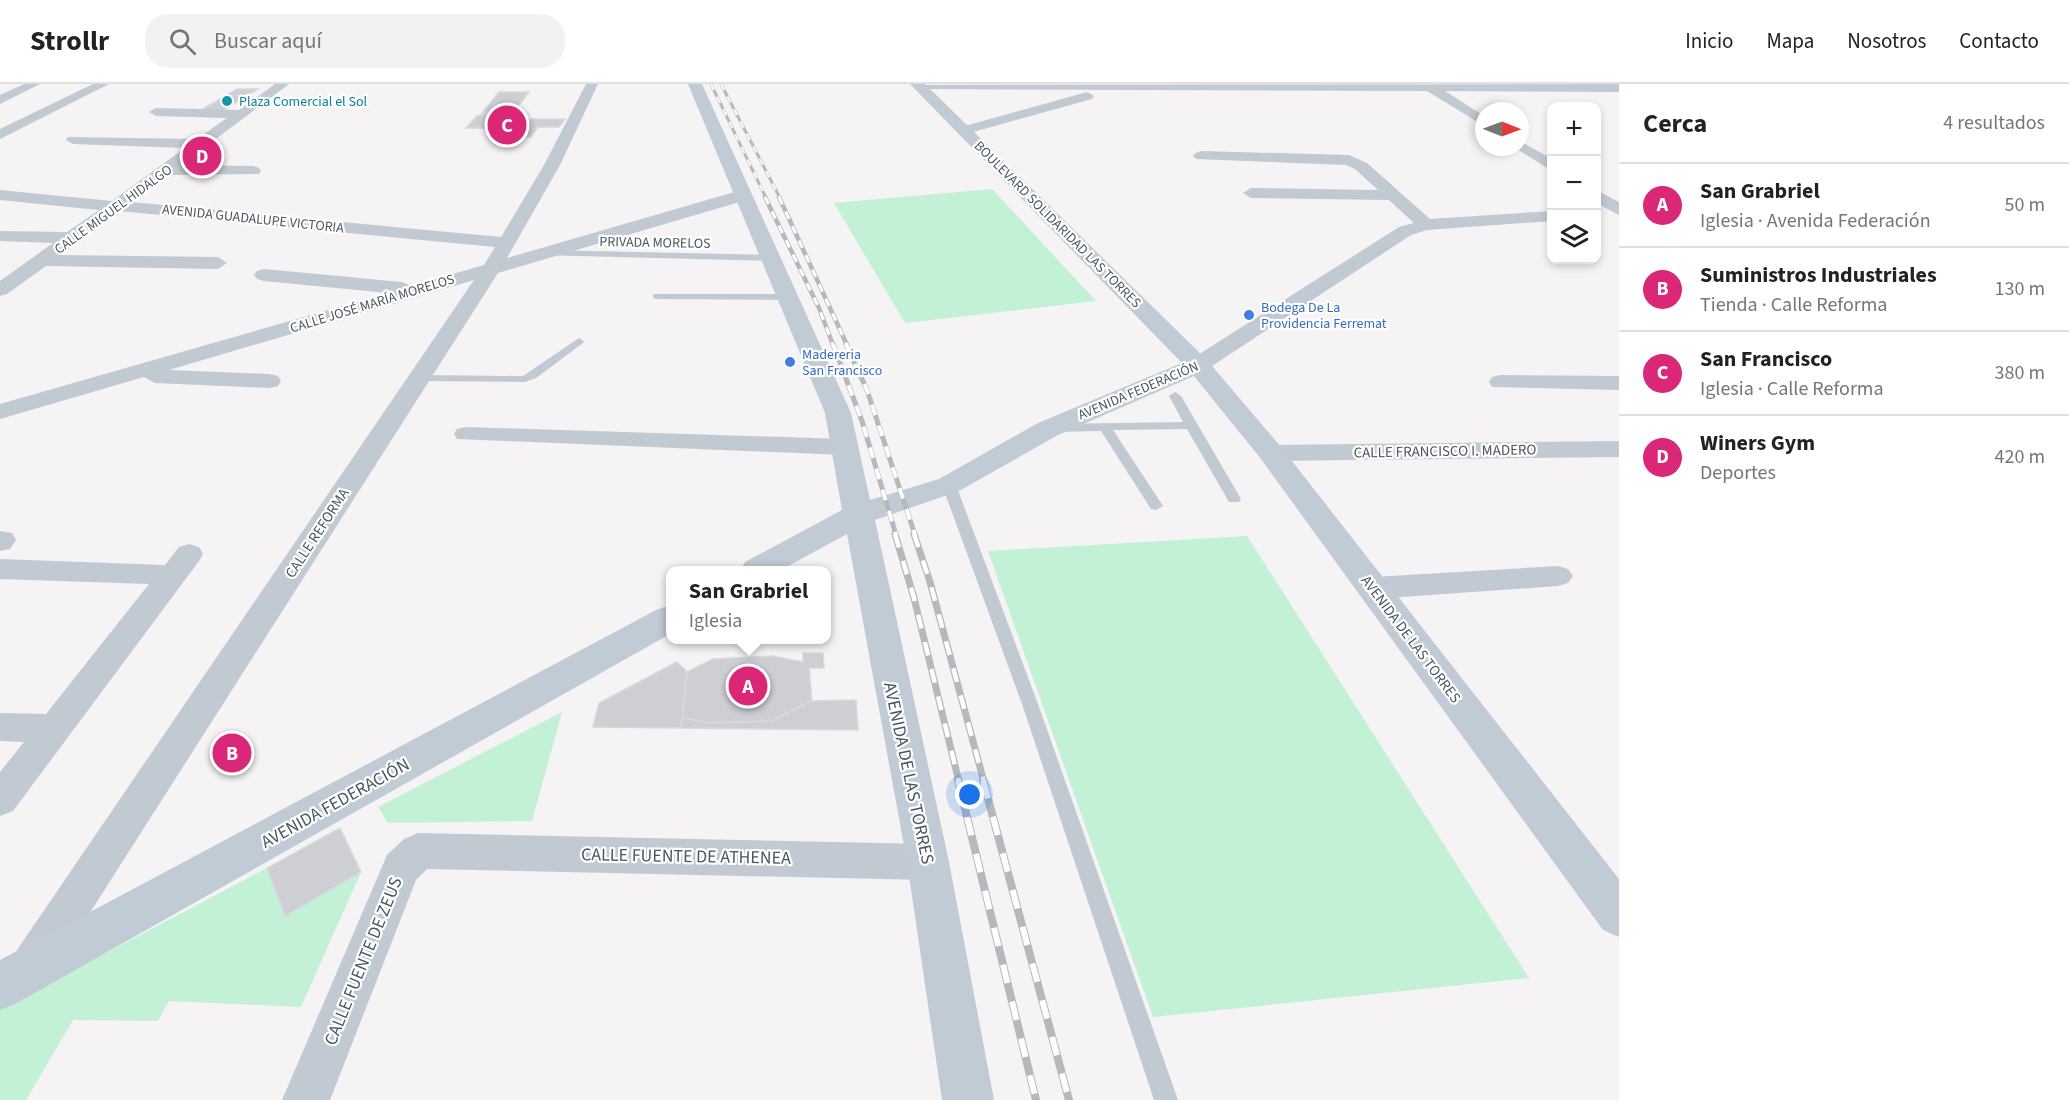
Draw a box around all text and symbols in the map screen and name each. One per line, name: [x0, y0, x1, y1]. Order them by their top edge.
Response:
search box: [145, 14, 565, 68]
text: Strollr: [30, 21, 109, 61]
icon: search: [166, 25, 199, 58]
text: Buscar aquí: [214, 25, 322, 57]
text: Inicio: [1685, 26, 1733, 56]
text: Mapa: [1766, 26, 1814, 56]
text: Nosotros: [1847, 26, 1926, 56]
text: Contacto: [1959, 26, 2039, 56]
place label: Plaza Comercial el Sol: [239, 92, 368, 112]
marker: Plaza Comercial el Sol: [220, 94, 234, 108]
pin: C: [488, 102, 526, 147]
north arrow: [1475, 102, 1529, 156]
map controls: [1547, 102, 1601, 264]
button: +: [1547, 102, 1601, 156]
text: Cerca: [1643, 105, 1707, 142]
text: 4 resultados: [1943, 109, 2045, 137]
pin: D: [182, 134, 222, 178]
street label: BOULEVARD SOLIDARIDAD LAS TORRES: [969, 137, 1145, 313]
button: −: [1547, 156, 1601, 210]
street label: CALLE MIGUEL HIDALGO: [51, 160, 177, 259]
text: San Grabriel: [1700, 175, 1820, 207]
text: A: [1657, 191, 1668, 219]
text: 50 m: [2005, 191, 2045, 219]
street label: AVENIDA GUADALUPE VICTORIA: [161, 200, 345, 239]
text: Iglesia · Avenida Federación: [1700, 207, 1931, 235]
button: layers: [1547, 210, 1601, 264]
street label: PRIVADA MORELOS: [599, 232, 711, 254]
text: Suministros Industriales: [1700, 259, 1937, 291]
street label: CALLE JOSÉ MARÍA MORELOS: [288, 269, 457, 339]
text: B: [1656, 275, 1669, 303]
text: 130 m: [1995, 275, 2045, 303]
text: Tienda · Calle Reforma: [1700, 291, 1887, 319]
place label: Bodega De La Providencia Ferremat: [1261, 298, 1387, 334]
marker: Bodega De La Providencia Ferremat: [1242, 308, 1256, 322]
text: San Francisco: [1700, 343, 1832, 375]
place label: Madereria San Francisco: [802, 345, 882, 381]
marker: Madereria San Francisco: [783, 355, 797, 369]
street label: AVENIDA FEDERACIÓN: [1075, 356, 1202, 425]
text: C: [1657, 359, 1668, 387]
text: 380 m: [1995, 359, 2045, 387]
text: Iglesia · Calle Reforma: [1700, 375, 1883, 403]
text: Winers Gym: [1700, 427, 1815, 459]
street label: CALLE FRANCISCO I. MADERO: [1353, 439, 1537, 464]
text: D: [1656, 443, 1669, 471]
text: 420 m: [1995, 443, 2045, 471]
text: Deportes: [1700, 459, 1776, 487]
street label: CALLE REFORMA: [280, 483, 355, 582]
popup: [666, 566, 831, 644]
street label: AVENIDA DE LAS TORRES: [1356, 571, 1466, 707]
text: San Grabriel: [689, 575, 808, 607]
text: Iglesia: [689, 607, 742, 635]
pin: A: [728, 664, 768, 708]
street label: AVENIDA DE LAS TORRES: [877, 680, 940, 866]
pin: B: [212, 730, 252, 776]
street label: AVENIDA FEDERACIÓN: [256, 752, 414, 855]
your location: [955, 780, 984, 809]
street label: CALLE FUENTE DE ATHENEA: [581, 842, 791, 871]
street label: CALLE FUENTE DE ZEUS: [318, 873, 409, 1049]

